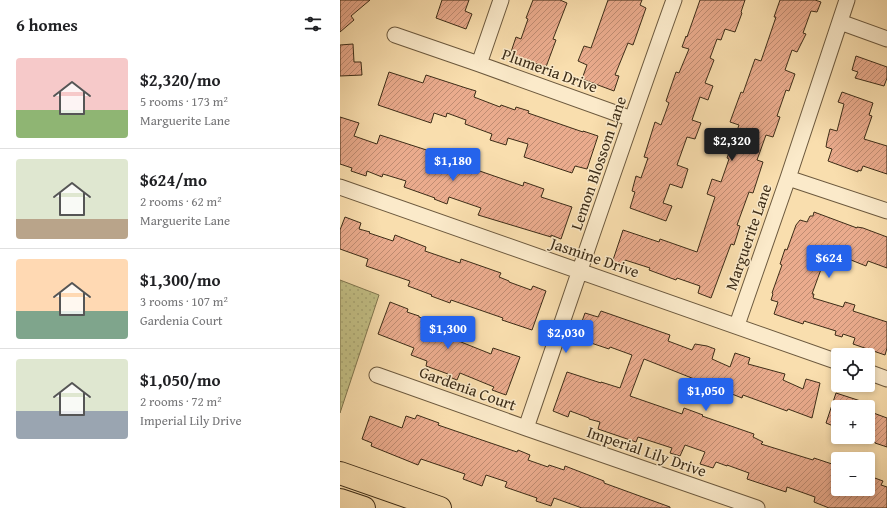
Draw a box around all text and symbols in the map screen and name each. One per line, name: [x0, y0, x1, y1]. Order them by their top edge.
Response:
text: 6 homes: [16, 12, 78, 37]
icon: filters: [302, 13, 324, 35]
street label: Plumeria Drive: [499, 42, 601, 98]
text: $2,320/mo: [140, 67, 221, 92]
icon: home: [48, 74, 96, 122]
text: 5 rooms · 173 m²: [140, 92, 228, 111]
street label: Lemon Blossom Lane: [564, 93, 632, 233]
text: Marguerite Lane: [140, 111, 230, 130]
pin: $2,320: [699, 128, 765, 162]
text: $2,320: [713, 131, 751, 150]
pin: $1,180: [420, 148, 486, 182]
text: $1,180: [434, 151, 472, 170]
text: $624/mo: [140, 167, 207, 192]
icon: home: [48, 175, 96, 223]
street label: Marguerite Lane: [719, 181, 777, 293]
text: 2 rooms · 62 m²: [140, 192, 222, 211]
text: Marguerite Lane: [140, 211, 230, 230]
street label: Jasmine Drive: [546, 230, 643, 283]
pin: $624: [805, 245, 853, 279]
text: $624: [816, 248, 842, 267]
text: $1,300/mo: [140, 267, 221, 292]
icon: home: [48, 275, 96, 323]
text: 3 rooms · 107 m²: [140, 292, 228, 311]
text: Gardenia Court: [140, 311, 223, 330]
pin: $1,300: [415, 316, 481, 350]
text: $1,300: [429, 319, 467, 338]
pin: $2,030: [533, 320, 599, 354]
text: $2,030: [547, 323, 585, 342]
map controls: [831, 348, 875, 496]
button: locate: [831, 348, 875, 392]
street label: Gardenia Court: [416, 359, 520, 417]
text: $1,050/mo: [140, 367, 221, 392]
icon: home: [48, 375, 96, 423]
pin: $1,050: [673, 378, 739, 412]
text: $1,050: [687, 381, 725, 400]
text: 2 rooms · 72 m²: [140, 392, 222, 411]
button: +: [831, 400, 875, 444]
text: Imperial Lily Drive: [140, 411, 242, 430]
street label: Imperial Lily Drive: [584, 419, 710, 483]
button: −: [831, 452, 875, 496]

